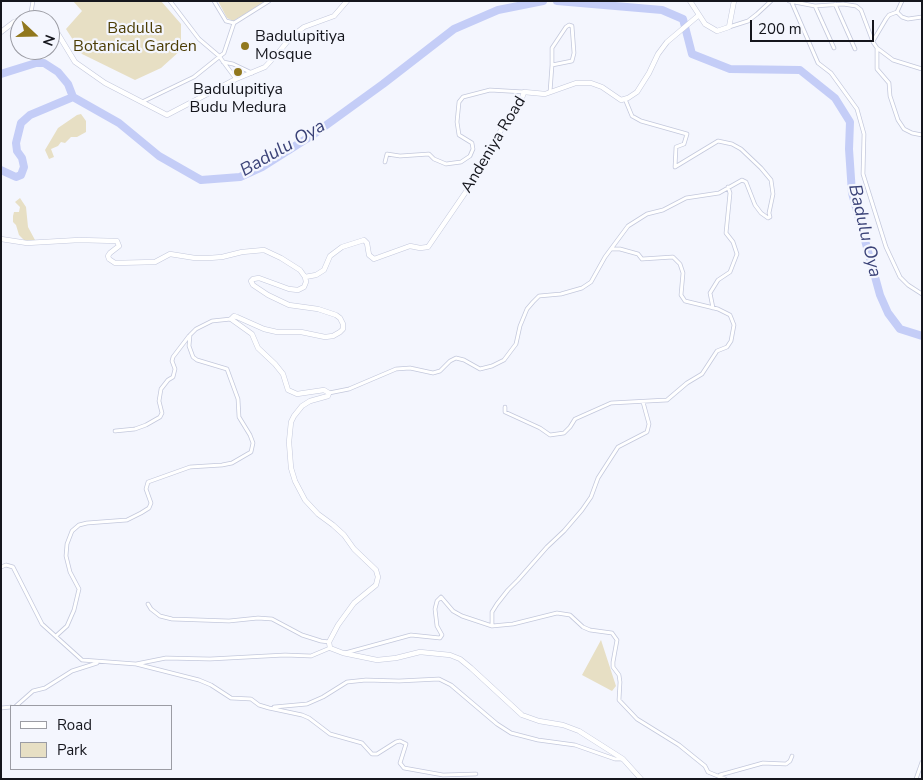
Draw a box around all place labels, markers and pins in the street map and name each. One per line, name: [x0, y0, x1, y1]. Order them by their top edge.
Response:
place label: Badulupitiya Mosque: [255, 27, 345, 65]
marker: Badulupitiya Mosque: [239, 40, 251, 52]
marker: Badulupitiya Budu Medura: [232, 66, 244, 78]
place label: Badulupitiya Budu Medura: [190, 80, 286, 118]

